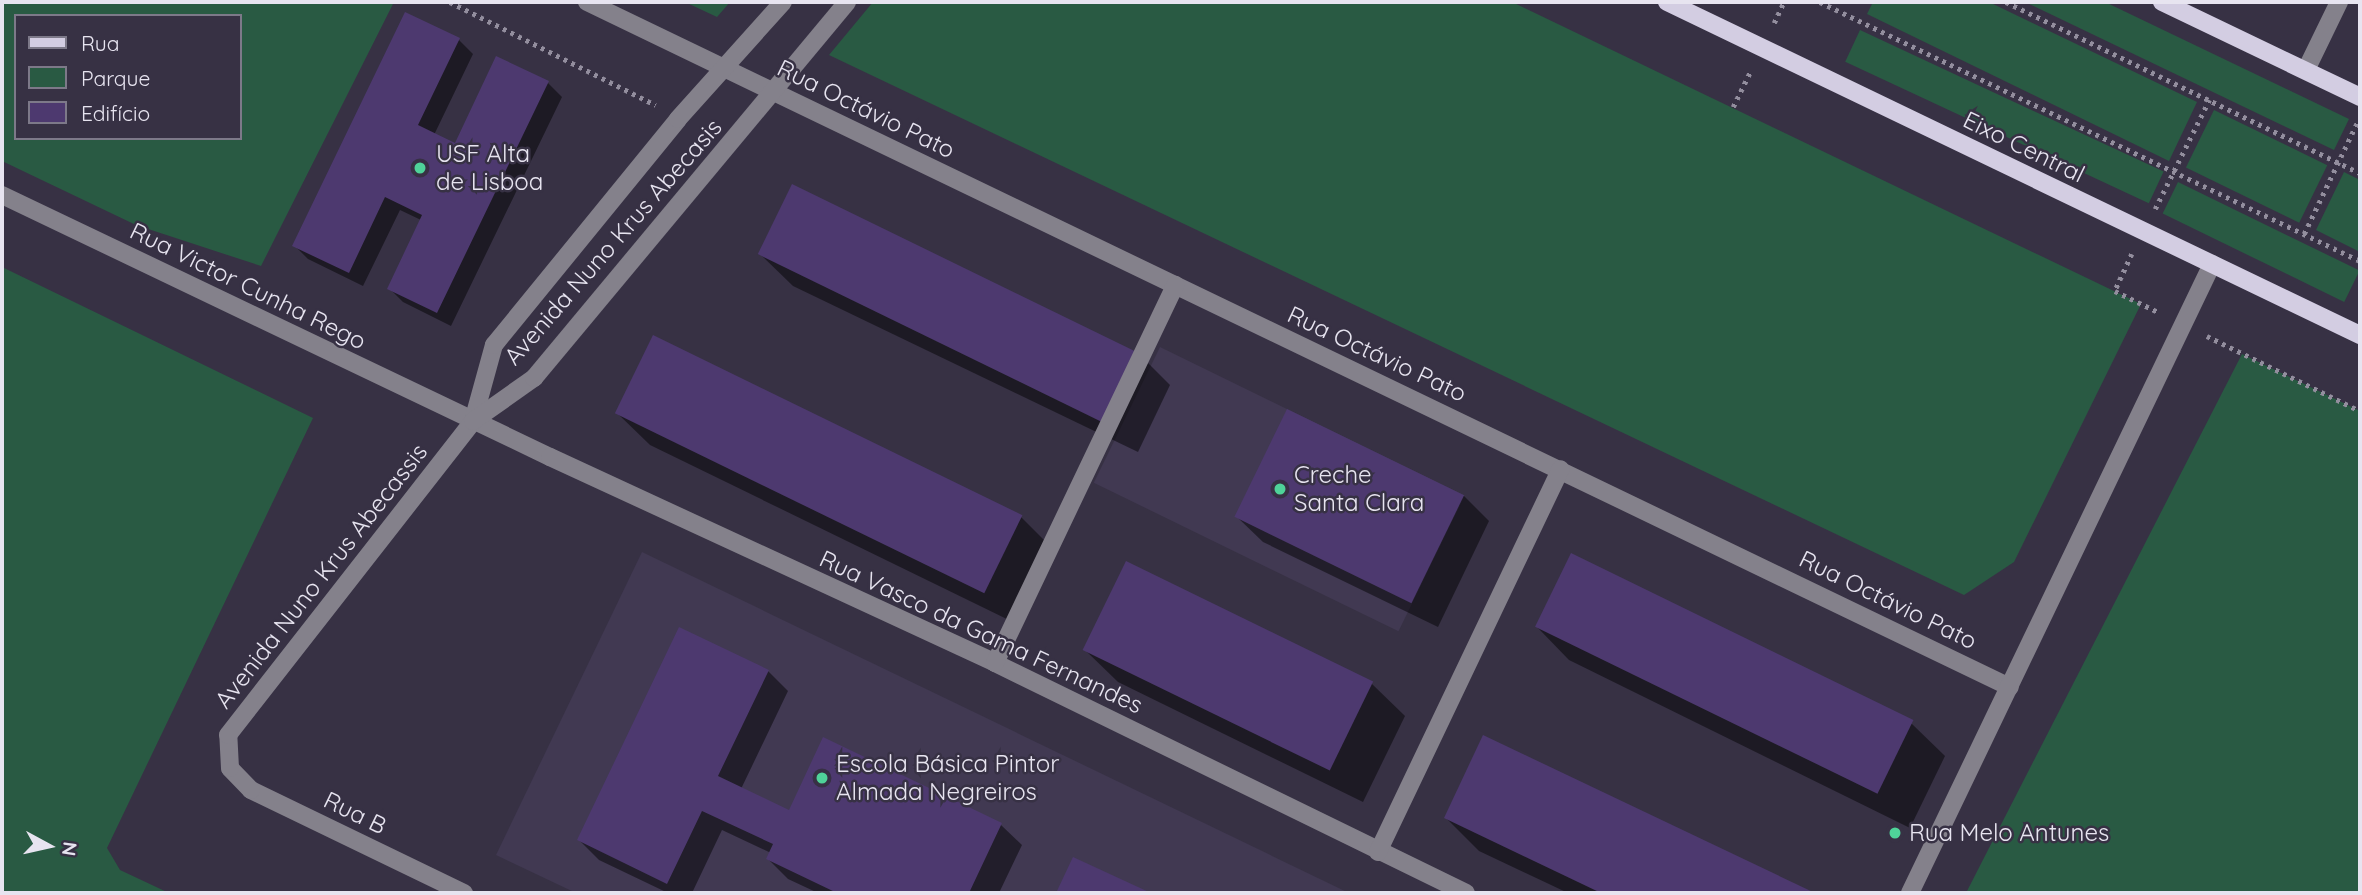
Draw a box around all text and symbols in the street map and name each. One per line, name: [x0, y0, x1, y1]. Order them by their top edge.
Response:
legend: [14, 14, 242, 140]
text: Rua: [81, 30, 120, 56]
street label: Rua Octávio Pato: [772, 54, 960, 164]
text: Parque: [81, 65, 150, 91]
text: Edifício: [81, 100, 150, 126]
street label: Eixo Central: [1959, 105, 2089, 189]
street label: Avenida Nuno Krus Abecasis: [498, 113, 728, 371]
place label: USF Alta de Lisboa: [436, 140, 543, 196]
marker: USF Alta de Lisboa: [410, 158, 430, 178]
street label: Rua Victor Cunha Rego: [125, 216, 371, 356]
street label: Rua Octávio Pato: [1283, 300, 1471, 408]
street label: Avenida Nuno Krus Abecassis: [209, 438, 433, 714]
place label: Creche Santa Clara: [1294, 461, 1424, 517]
marker: Creche Santa Clara: [1272, 481, 1288, 497]
street label: Rua Vasco da Gama Fernandes: [815, 544, 1147, 720]
street label: Rua Octávio Pato: [1794, 545, 1982, 655]
place label: Escola Básica Pintor Almada Negreiros: [836, 750, 1060, 806]
marker: Escola Básica Pintor Almada Negreiros: [814, 770, 830, 786]
street label: Rua B: [319, 786, 391, 840]
north arrow: [14, 811, 84, 881]
place label: Rua Melo Antunes: [1909, 819, 2109, 847]
marker: Rua Melo Antunes: [1887, 825, 1903, 841]
text: N: [57, 840, 83, 858]

